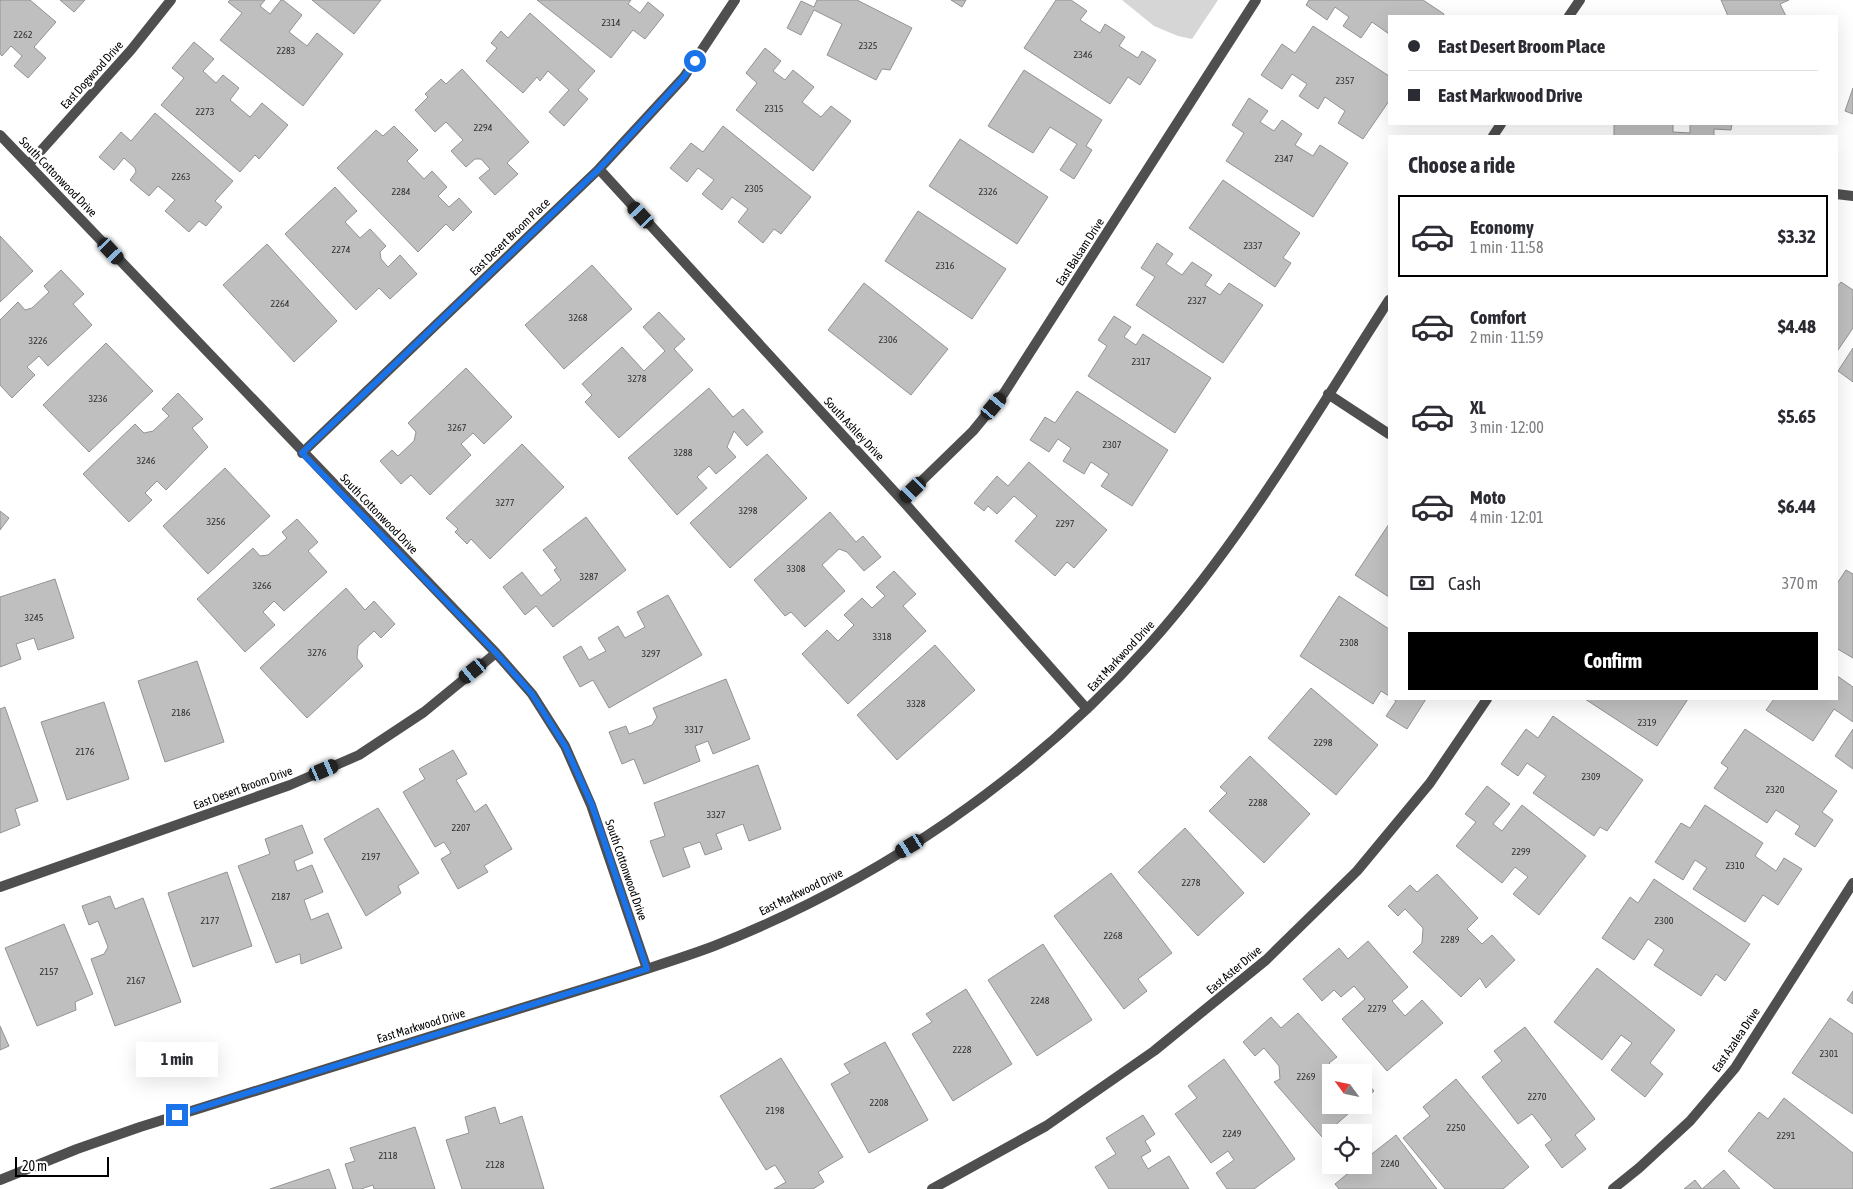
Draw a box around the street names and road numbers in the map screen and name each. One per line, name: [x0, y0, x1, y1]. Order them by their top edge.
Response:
street label: East Dogwood Drive: [58, 38, 126, 112]
street label: South Cottonwood Drive: [16, 134, 100, 220]
street label: East Desert Broom Place: [467, 195, 553, 279]
street label: East Balsam Drive: [1053, 216, 1107, 288]
street label: South Ashley Drive: [821, 394, 887, 464]
street label: South Cottonwood Drive: [337, 471, 421, 557]
street label: East Markwood Drive: [1085, 618, 1157, 694]
street label: East Desert Broom Drive: [192, 764, 294, 812]
street label: South Cottonwood Drive: [602, 818, 650, 922]
street label: East Markwood Drive: [757, 866, 845, 918]
street label: East Aster Drive: [1204, 943, 1264, 997]
street label: East Azalea Drive: [1709, 1005, 1763, 1075]
street label: East Markwood Drive: [375, 1006, 467, 1046]

